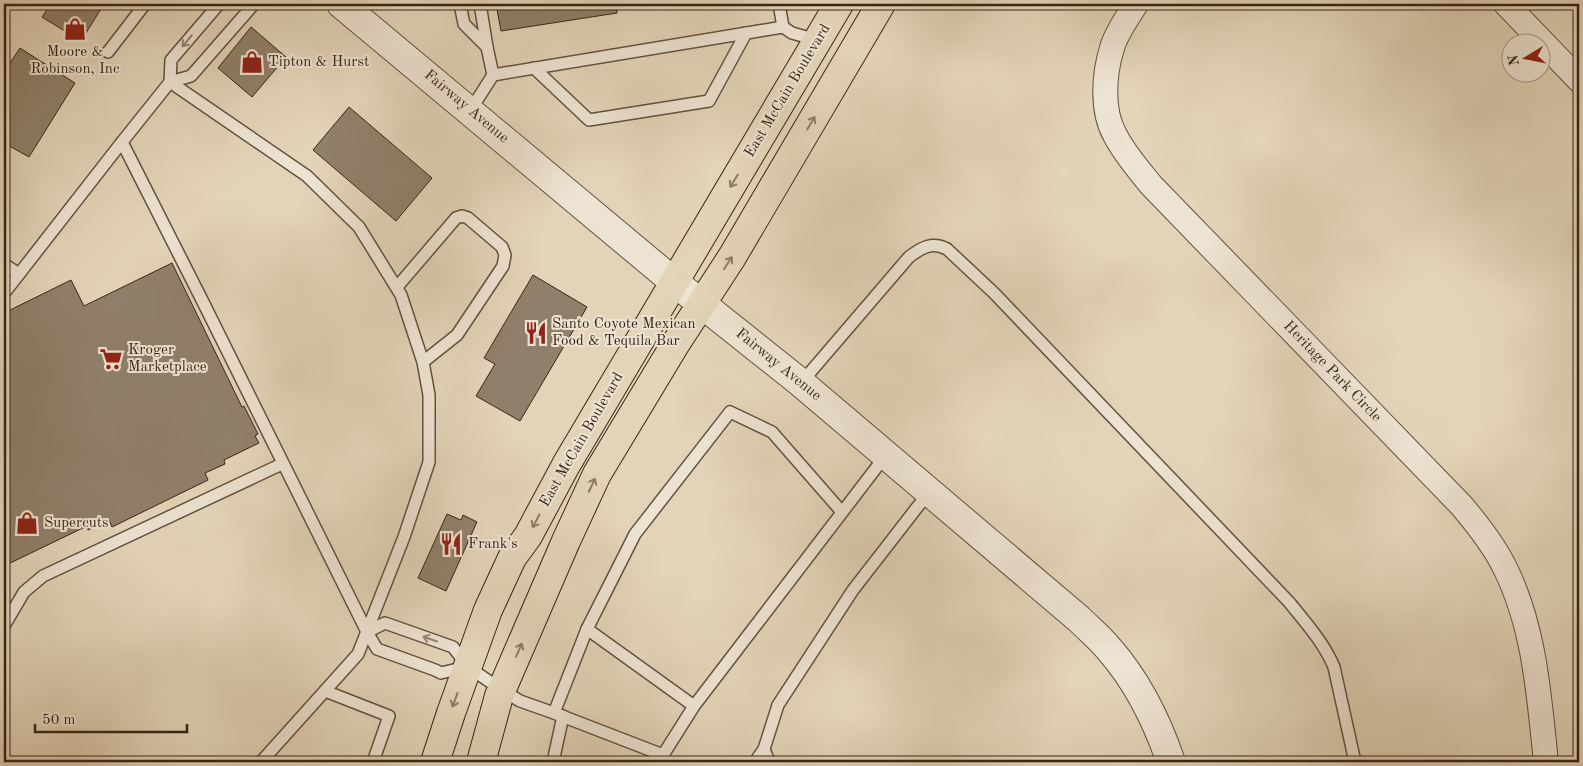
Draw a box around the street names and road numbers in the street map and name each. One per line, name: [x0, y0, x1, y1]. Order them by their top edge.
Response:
street label: East McCain Boulevard: [742, 22, 834, 160]
street label: Fairway Avenue: [421, 68, 511, 147]
street label: Heritage Park Circle: [1280, 319, 1384, 425]
street label: Fairway Avenue: [733, 326, 824, 404]
street label: East McCain Boulevard: [537, 370, 627, 510]

